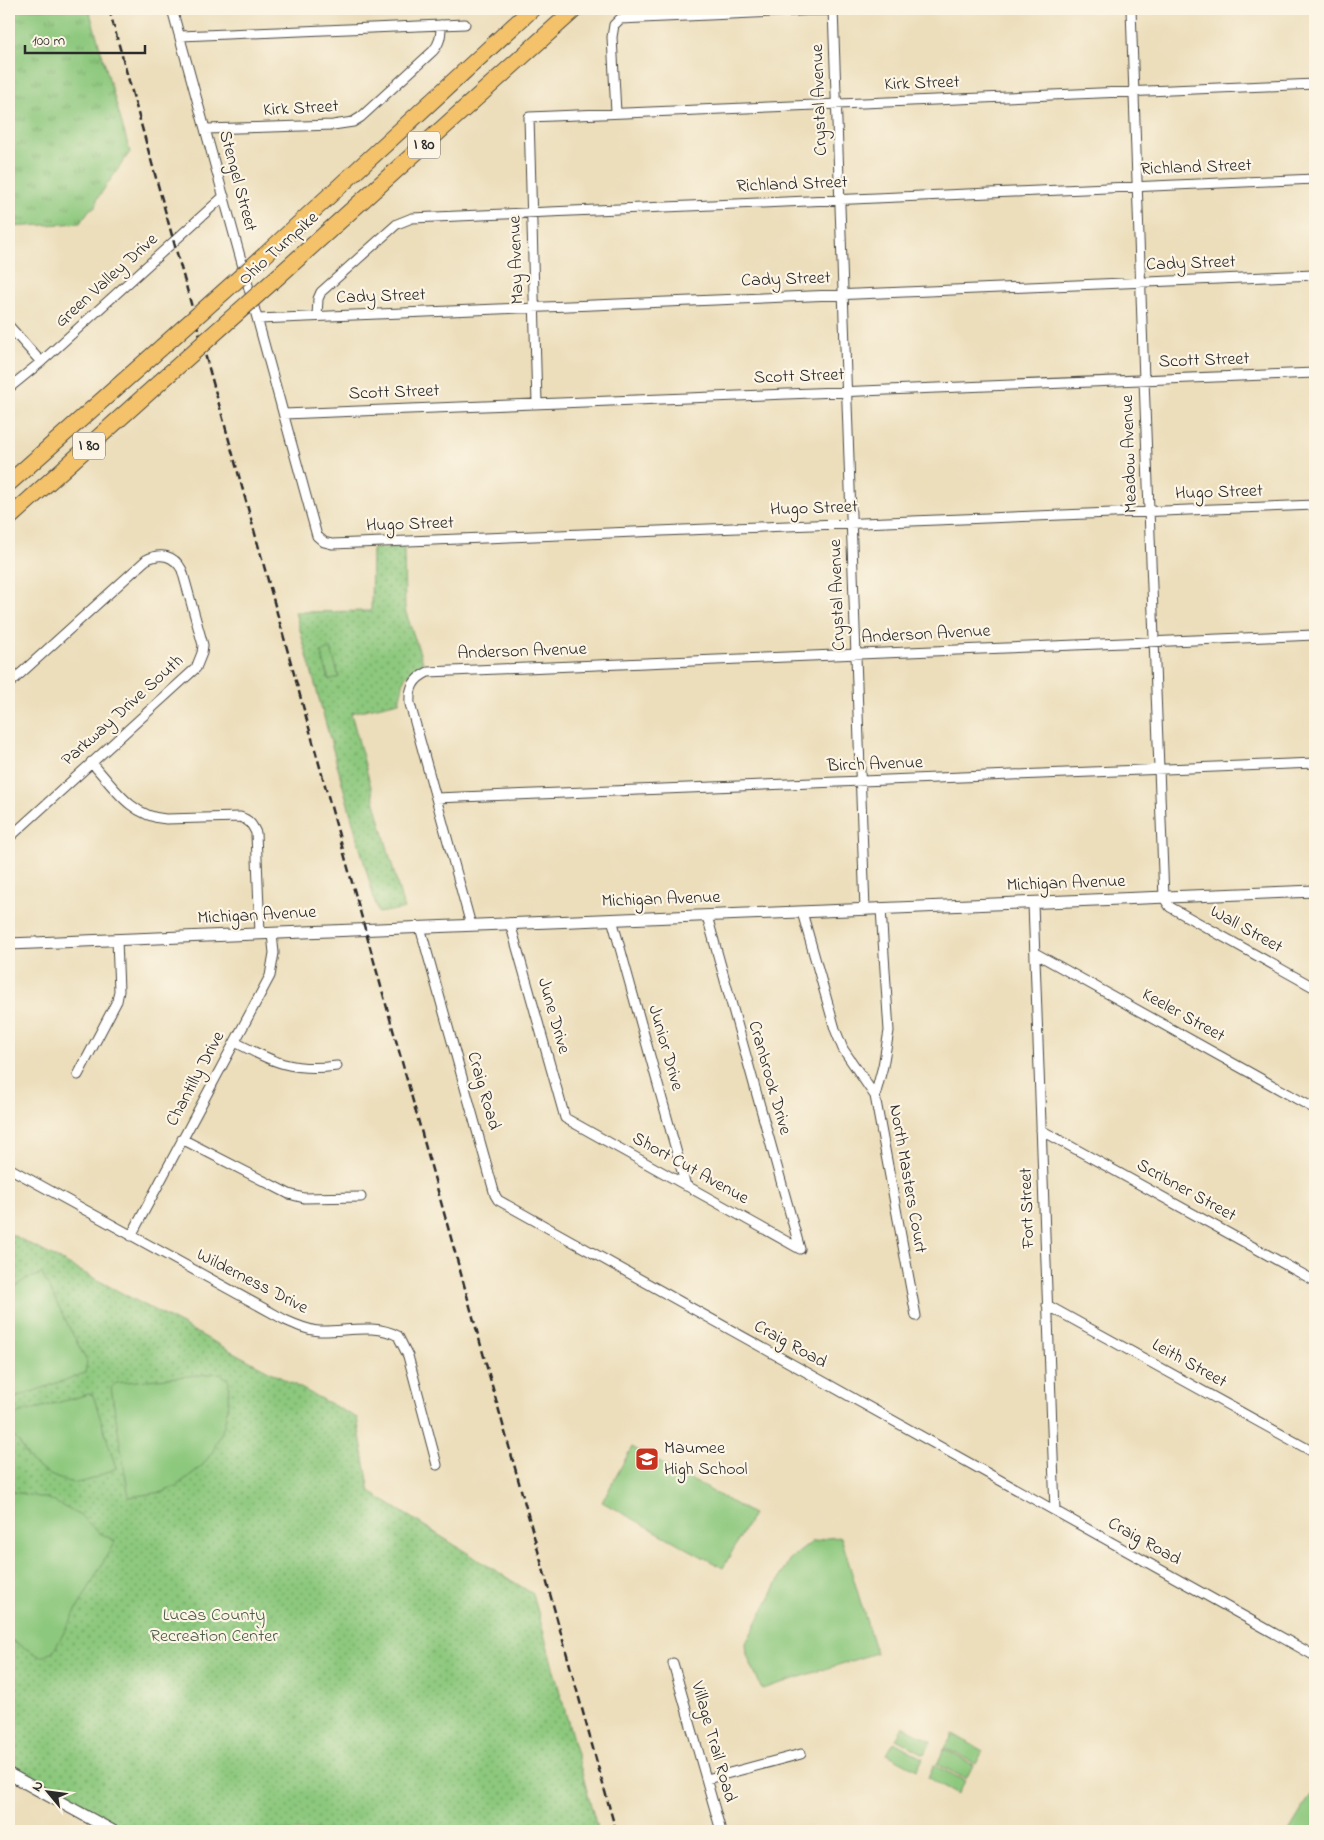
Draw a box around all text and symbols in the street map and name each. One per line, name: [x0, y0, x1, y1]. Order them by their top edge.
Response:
scale bar: [25, 22, 145, 54]
text: 100 m: [32, 30, 65, 52]
street label: Crystal Avenue: [805, 43, 835, 156]
street label: Kirk Street: [884, 70, 960, 98]
street label: Kirk Street: [263, 94, 339, 124]
street label: Stengel Street: [210, 128, 263, 235]
road number: I 80: [408, 132, 440, 158]
street label: Richland Street: [1140, 153, 1252, 183]
street label: Richland Street: [736, 170, 848, 200]
street label: Ohio Turnpike: [233, 205, 326, 292]
street label: May Avenue: [502, 214, 532, 305]
street label: Green Valley Drive: [50, 227, 165, 334]
street label: Cady Street: [1146, 249, 1236, 279]
street label: Cady Street: [741, 265, 831, 295]
street label: Cady Street: [336, 282, 426, 312]
street label: Scott Street: [1158, 346, 1250, 376]
street label: Scott Street: [753, 362, 845, 392]
street label: Scott Street: [348, 378, 440, 408]
street label: Meadow Avenue: [1115, 393, 1145, 514]
road number: I 80: [73, 432, 105, 460]
street label: Hugo Street: [1175, 478, 1263, 509]
street label: Hugo Street: [770, 494, 858, 525]
street label: Hugo Street: [366, 510, 454, 541]
street label: Crystal Avenue: [823, 538, 853, 651]
street label: Anderson Avenue: [861, 619, 992, 651]
street label: Anderson Avenue: [457, 637, 588, 667]
street label: Parkway Drive South: [56, 649, 190, 773]
street label: Birch Avenue: [826, 750, 924, 780]
street label: Michigan Avenue: [1006, 869, 1127, 900]
street label: Michigan Avenue: [601, 885, 722, 916]
street label: Wall Street: [1205, 899, 1287, 961]
street label: Michigan Avenue: [197, 900, 318, 933]
street label: June Drive: [530, 975, 577, 1058]
street label: Keeler Street: [1137, 982, 1229, 1050]
street label: Junior Drive: [640, 1002, 690, 1095]
street label: Cranbrook Drive: [740, 1018, 798, 1139]
street label: Chantilly Drive: [160, 1026, 232, 1131]
street label: Craig Road: [458, 1049, 507, 1133]
street label: North Masters Court: [881, 1103, 933, 1255]
street label: Short Cut Avenue: [627, 1126, 754, 1212]
street label: Scribner Street: [1131, 1153, 1241, 1229]
street label: Fort Street: [1014, 1167, 1042, 1250]
street label: Wilderness Drive: [192, 1243, 313, 1322]
street label: Craig Road: [748, 1314, 831, 1377]
street label: Leith Street: [1147, 1333, 1231, 1395]
place label: Maumee High School: [664, 1436, 747, 1484]
school or university icon: Maumee High School: [634, 1446, 660, 1472]
street label: Craig Road: [1102, 1511, 1185, 1574]
park label: Lucas County Recreation Center: [150, 1603, 278, 1650]
street label: Village Trail Road: [682, 1678, 743, 1806]
north arrow: [22, 1768, 72, 1818]
text: N: [26, 1777, 49, 1796]

